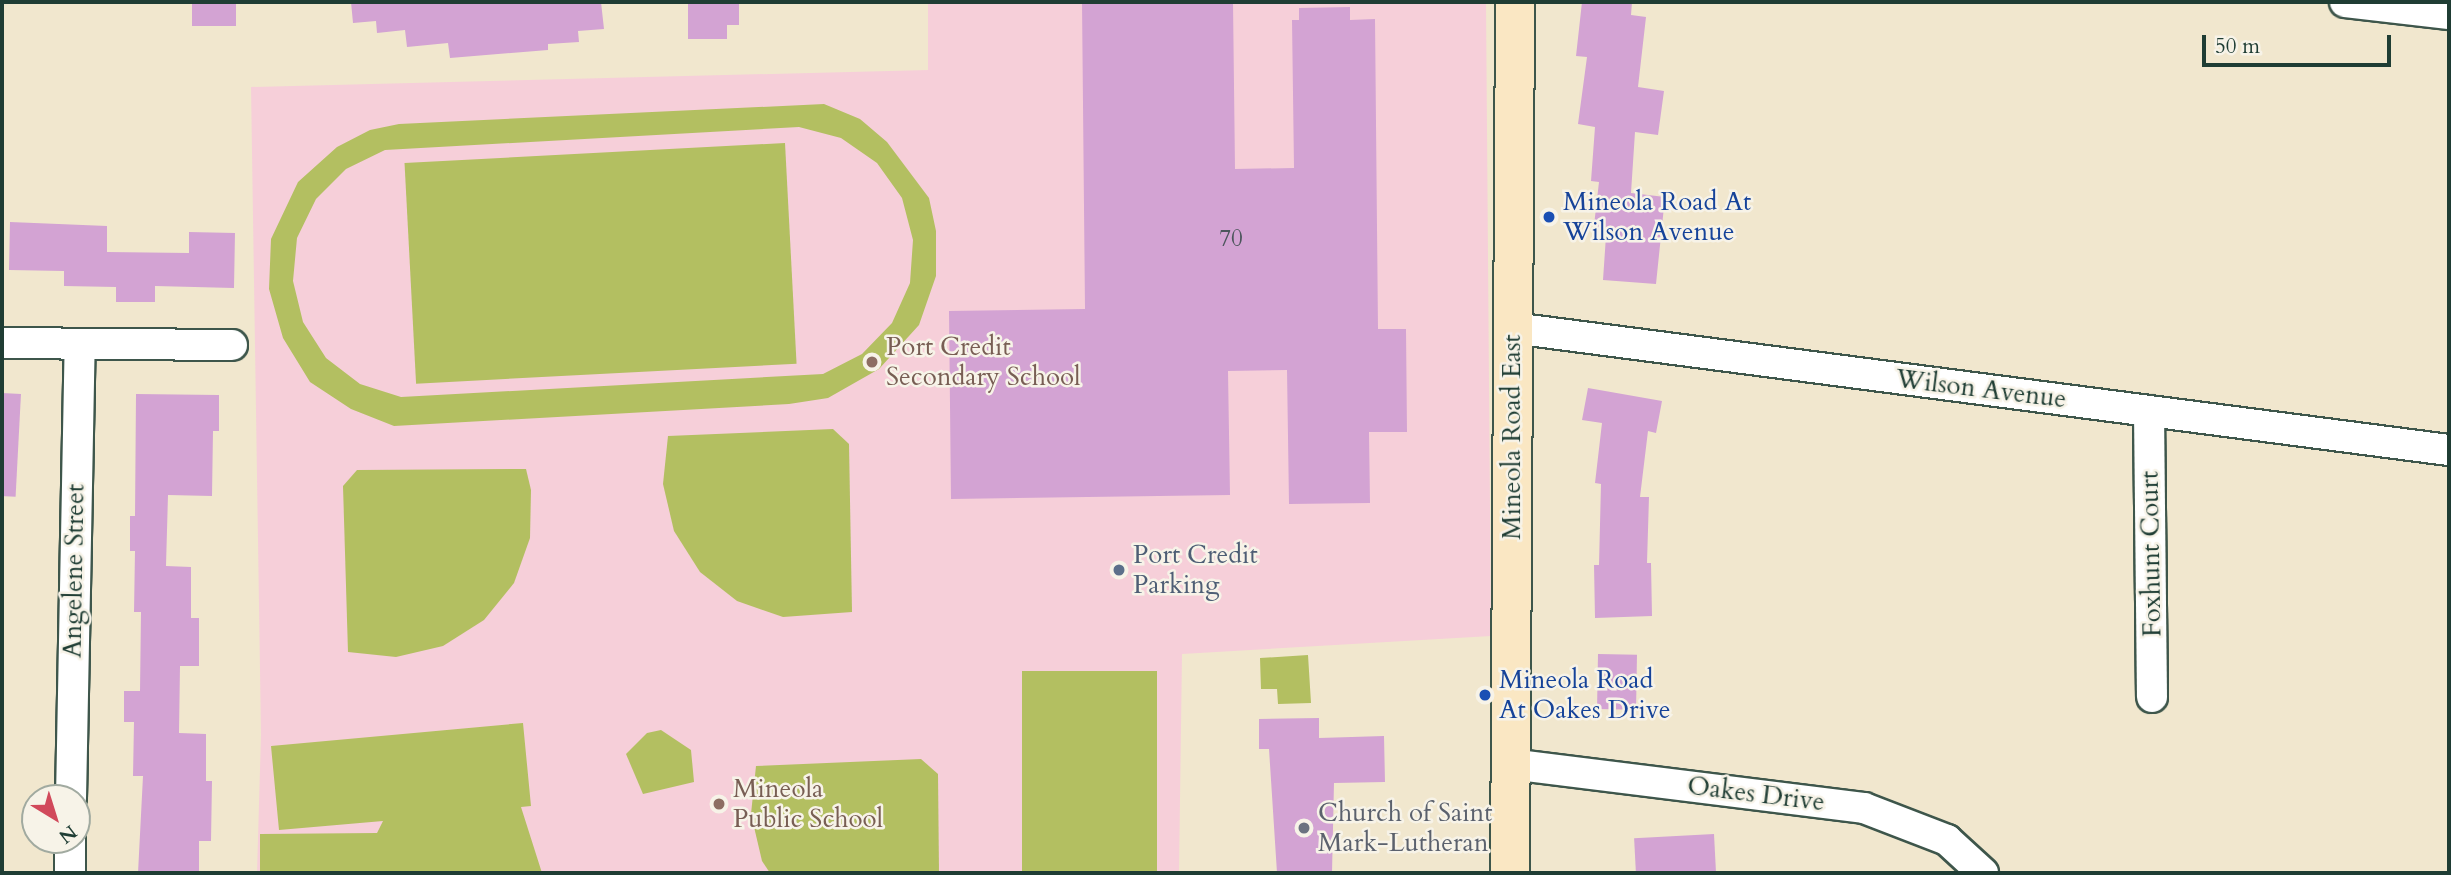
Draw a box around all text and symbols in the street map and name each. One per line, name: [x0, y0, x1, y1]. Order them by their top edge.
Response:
scale bar: [2206, 21, 2395, 65]
text: 50 m: [2215, 32, 2260, 61]
place label: Mineola Road At Wilson Avenue: [1563, 186, 1751, 248]
marker: Mineola Road At Wilson Avenue: [1541, 209, 1557, 225]
house number: 70: [1219, 225, 1243, 253]
place label: Port Credit Secondary School: [886, 331, 1081, 392]
street label: Mineola Road East: [1496, 334, 1528, 540]
marker: Port Credit Secondary School: [864, 354, 880, 370]
street label: Wilson Avenue: [1894, 363, 2068, 415]
street label: Foxhunt Court: [2134, 471, 2168, 637]
street label: Angelene Street: [57, 484, 91, 658]
place label: Port Credit Parking: [1133, 539, 1258, 600]
marker: Port Credit Parking: [1111, 562, 1127, 578]
place label: Mineola Road At Oakes Drive: [1499, 664, 1671, 726]
marker: Mineola Road At Oakes Drive: [1477, 687, 1493, 703]
street label: Oakes Drive: [1686, 770, 1826, 818]
place label: Mineola Public School: [733, 773, 883, 834]
north arrow: [21, 784, 91, 854]
marker: Mineola Public School: [711, 796, 727, 812]
place label: Church of Saint Mark-Lutheran: [1318, 797, 1493, 858]
text: N: [53, 819, 82, 849]
marker: Church of Saint Mark-Lutheran: [1296, 820, 1312, 836]

